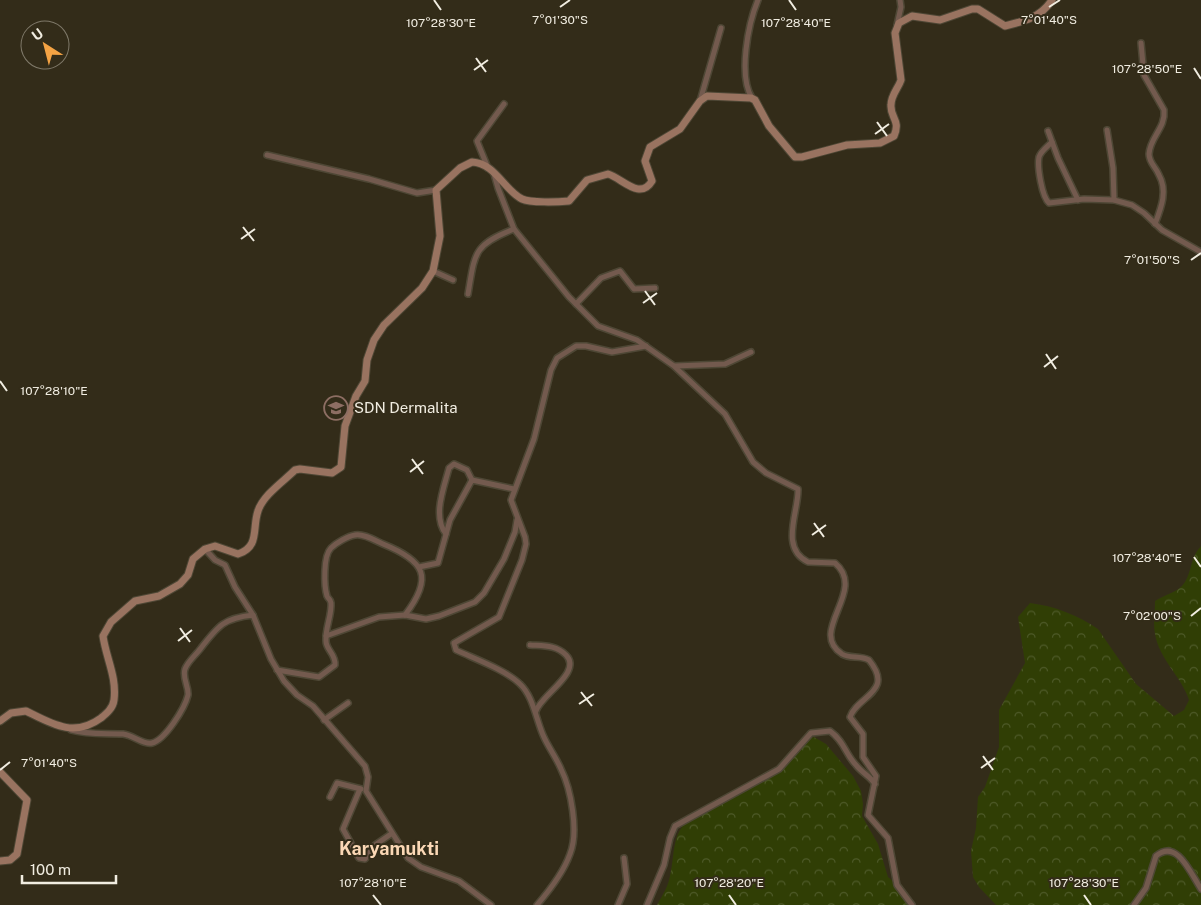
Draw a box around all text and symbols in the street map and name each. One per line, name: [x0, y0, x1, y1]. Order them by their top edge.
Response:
text: 7°01'30"S: [532, 13, 588, 27]
text: 7°01'40"S: [1021, 13, 1077, 27]
text: 107°28'30"E: [406, 16, 476, 30]
text: 107°28'40"E: [761, 16, 831, 30]
north arrow: [20, 20, 70, 70]
text: U: [29, 25, 46, 44]
text: 107°28'50"E: [1112, 62, 1182, 76]
text: 7°01'50"S: [1124, 253, 1180, 267]
text: 107°28'10"E: [20, 384, 88, 398]
school or university icon: SDN Dermalita: [323, 395, 349, 421]
place label: SDN Dermalita: [354, 399, 458, 416]
text: 107°28'40"E: [1112, 551, 1182, 565]
text: 7°02'00"S: [1123, 609, 1181, 623]
text: 7°01'40"S: [21, 756, 77, 770]
district label: Karyamukti: [339, 838, 439, 859]
scale bar: [22, 852, 116, 884]
text: 100 m: [30, 861, 71, 878]
text: 107°28'10"E: [339, 876, 407, 890]
text: 107°28'20"E: [694, 876, 764, 890]
text: 107°28'30"E: [1049, 876, 1119, 890]

